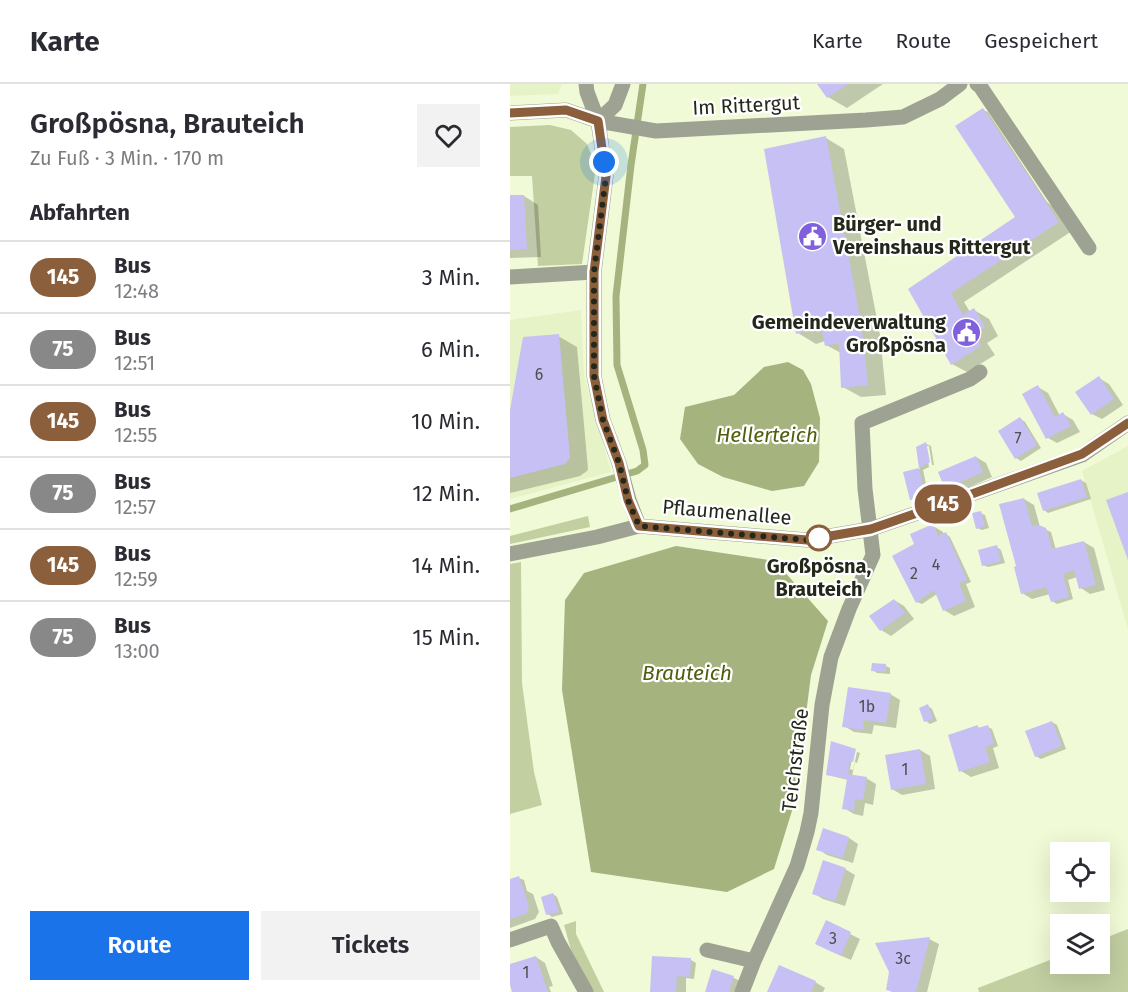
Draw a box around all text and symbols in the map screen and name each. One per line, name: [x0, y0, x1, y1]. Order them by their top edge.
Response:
text: Karte: [30, 25, 100, 58]
text: Karte: [812, 28, 863, 54]
text: Route: [896, 28, 951, 54]
text: Gespeichert: [984, 28, 1098, 54]
street label: Im Rittergut: [692, 90, 801, 120]
button: heart: [417, 104, 480, 167]
text: Großpösna, Brauteich: [30, 107, 305, 140]
text: Zu Fuß · 3 Min. · 170 m: [30, 146, 224, 170]
your location: [589, 147, 619, 177]
text: Abfahrten: [30, 199, 130, 226]
place label: Bürger- und Vereinshaus Rittergut: [832, 212, 1031, 259]
public building icon: Bürger- und Vereinshaus Rittergut: [796, 220, 828, 252]
text: Bus: [114, 252, 151, 279]
text: 145: [47, 264, 79, 290]
text: 3 Min.: [422, 264, 480, 291]
text: 12:48: [114, 279, 159, 303]
place label: Gemeindeverwaltung Großpösna: [752, 310, 947, 357]
public building icon: Gemeindeverwaltung Großpösna: [951, 317, 983, 349]
text: Bus: [114, 324, 151, 351]
text: 75: [53, 336, 73, 362]
text: 6 Min.: [421, 336, 480, 363]
text: 12:51: [114, 351, 155, 375]
house number: 6: [535, 365, 543, 384]
text: Bus: [114, 396, 151, 423]
text: 145: [47, 408, 79, 434]
text: 10 Min.: [411, 408, 480, 435]
water label: Hellerteich: [716, 422, 818, 448]
text: 12:55: [114, 423, 157, 447]
house number: 7: [1014, 429, 1022, 448]
text: Bus: [114, 468, 151, 495]
text: 75: [53, 480, 73, 506]
text: 12 Min.: [412, 480, 480, 507]
line badge: 145: [908, 484, 978, 524]
text: 145: [927, 491, 959, 517]
street label: Pflaumenallee: [661, 494, 793, 530]
text: 12:57: [114, 495, 156, 519]
marker: Großpösna, Brauteich: [806, 525, 832, 551]
text: Bus: [114, 540, 151, 567]
text: 145: [47, 552, 79, 578]
text: 14 Min.: [411, 552, 480, 579]
place label: Großpösna, Brauteich: [767, 554, 872, 601]
house number: 4: [932, 555, 941, 574]
house number: 2: [910, 564, 918, 583]
text: 12:59: [114, 567, 158, 591]
text: Bus: [114, 612, 151, 639]
text: 75: [53, 624, 73, 650]
text: 15 Min.: [412, 624, 480, 651]
text: 13:00: [114, 639, 160, 663]
water label: Brauteich: [642, 660, 732, 686]
house number: 1b: [859, 697, 875, 716]
street label: Teichstraße: [777, 707, 813, 813]
house number: 1: [902, 760, 908, 779]
map controls: [1050, 842, 1110, 974]
button: locate: [1050, 842, 1110, 902]
button: Route: [30, 911, 249, 980]
button: Tickets: [261, 911, 480, 980]
button: layers: [1050, 914, 1110, 974]
house number: 3: [829, 929, 837, 948]
house number: 3c: [895, 949, 911, 968]
house number: 1: [523, 963, 529, 982]

